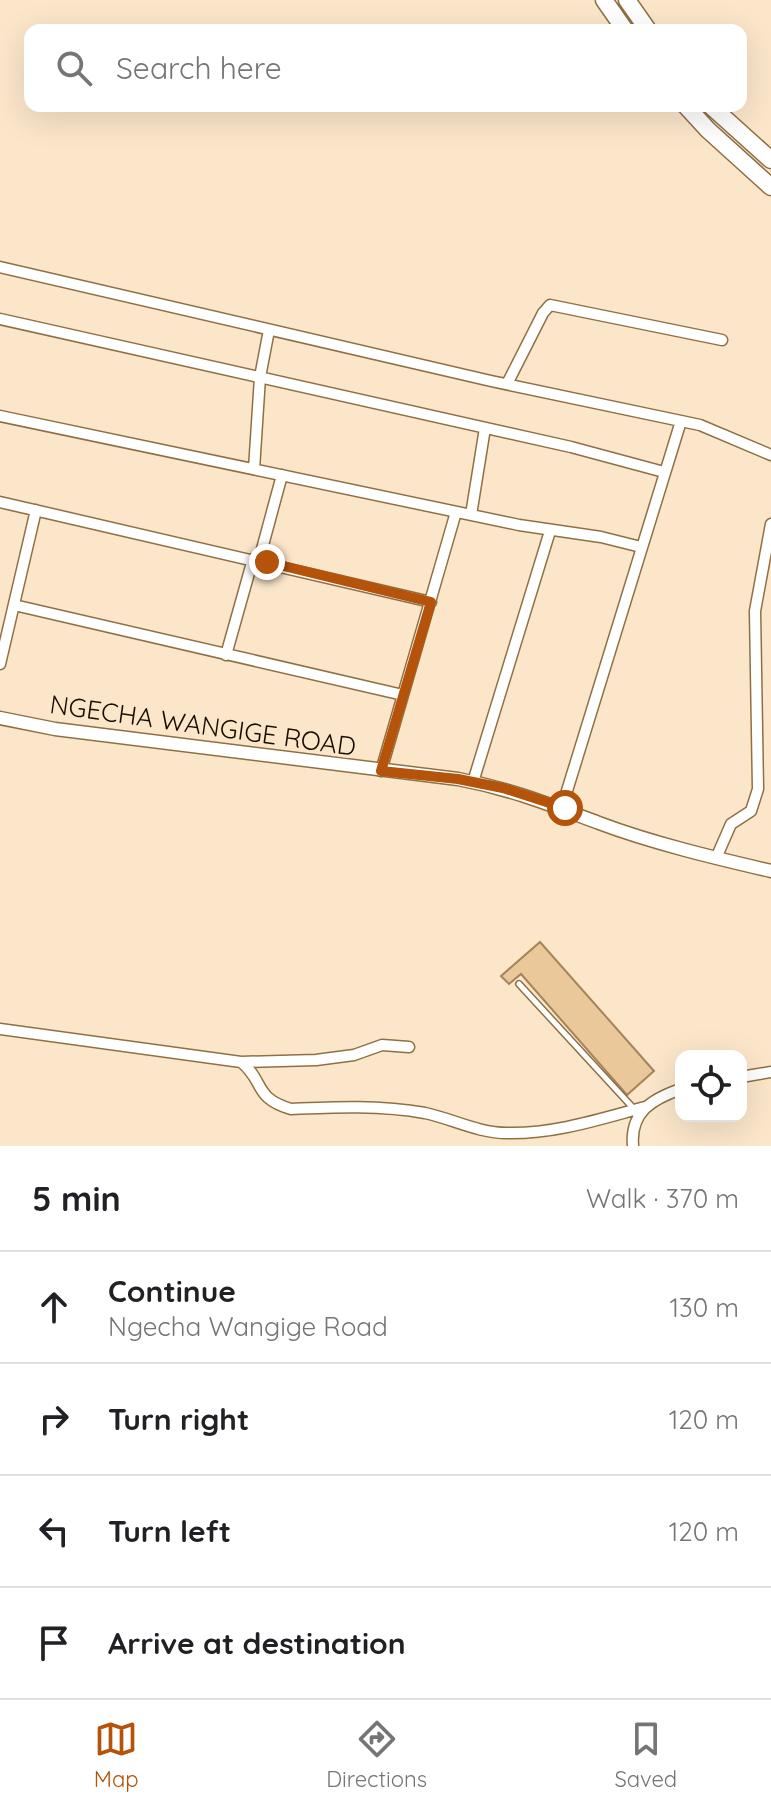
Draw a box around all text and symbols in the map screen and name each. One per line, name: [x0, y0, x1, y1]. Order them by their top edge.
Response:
search box: [24, 24, 747, 112]
icon: search: [52, 46, 96, 90]
text: Search here: [116, 49, 282, 87]
route end: [249, 544, 285, 580]
street label: NGECHA WANGIGE ROAD: [48, 687, 358, 763]
route start: [547, 790, 583, 826]
map controls: [675, 1050, 747, 1122]
button: locate: [675, 1050, 747, 1122]
text: 5 min: [32, 1177, 121, 1220]
text: Walk · 370 m: [586, 1182, 739, 1215]
text: Continue: [108, 1272, 236, 1310]
icon: ahead: [32, 1285, 76, 1329]
text: 130 m: [669, 1291, 739, 1324]
text: Ngecha Wangige Road: [108, 1310, 388, 1343]
icon: right: [32, 1397, 76, 1441]
text: Turn right: [108, 1400, 249, 1438]
text: 120 m: [669, 1403, 739, 1436]
icon: left: [32, 1509, 76, 1553]
text: Turn left: [108, 1512, 231, 1550]
text: 120 m: [669, 1515, 739, 1548]
icon: arrive: [32, 1621, 76, 1665]
text: Arrive at destination: [108, 1624, 406, 1662]
tab: Map: [94, 1717, 139, 1793]
tab: Directions: [326, 1717, 427, 1793]
tab: Saved: [614, 1717, 677, 1793]

